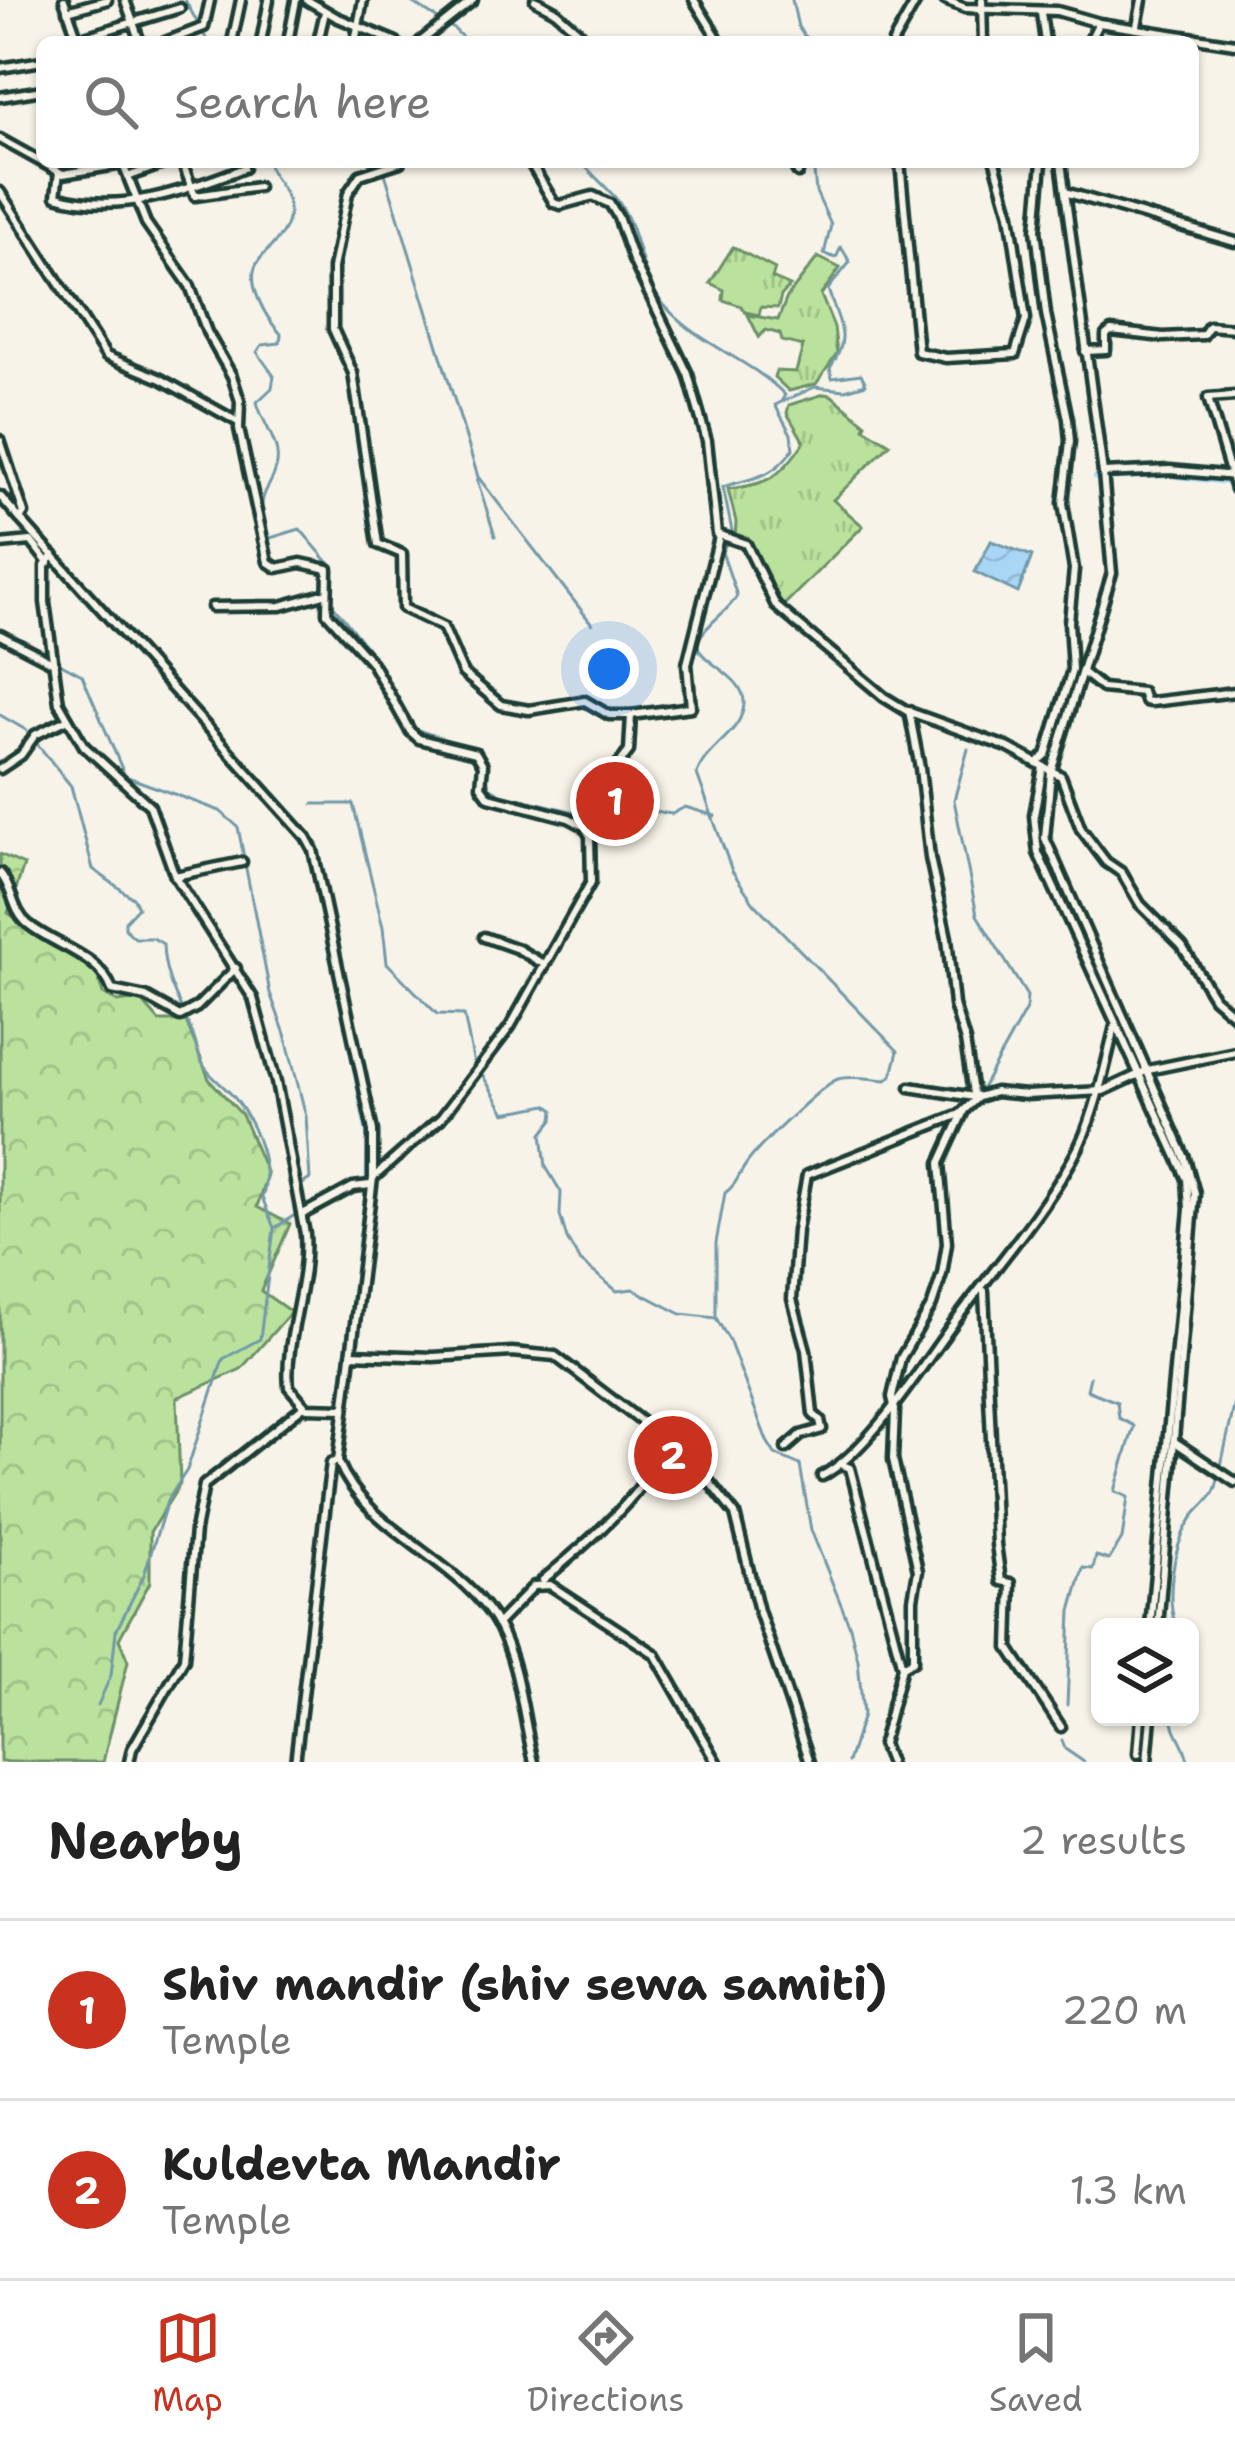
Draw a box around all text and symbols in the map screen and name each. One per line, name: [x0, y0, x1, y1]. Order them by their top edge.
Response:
search box: [36, 36, 1199, 168]
icon: search: [78, 69, 144, 135]
text: Search here: [174, 72, 431, 132]
your location: [579, 639, 639, 699]
pin: 1: [576, 756, 654, 846]
pin: 2: [634, 1410, 712, 1500]
map controls: [1091, 1618, 1199, 1726]
button: layers: [1091, 1618, 1199, 1726]
text: Nearby: [48, 1806, 243, 1874]
text: 2 results: [1020, 1814, 1187, 1866]
text: Shiv mandir (shiv sewa samiti): [162, 1954, 887, 2014]
text: 1: [78, 1984, 96, 2036]
text: 220 m: [1061, 1984, 1187, 2036]
text: Temple: [162, 2014, 292, 2066]
text: Kuldevta Mandir: [162, 2134, 561, 2194]
text: 2: [73, 2164, 101, 2216]
text: 1.3 km: [1069, 2164, 1187, 2216]
text: Temple: [162, 2194, 292, 2246]
tab: Map: [152, 2305, 223, 2422]
tab: Directions: [527, 2305, 685, 2422]
tab: Saved: [989, 2305, 1083, 2422]

